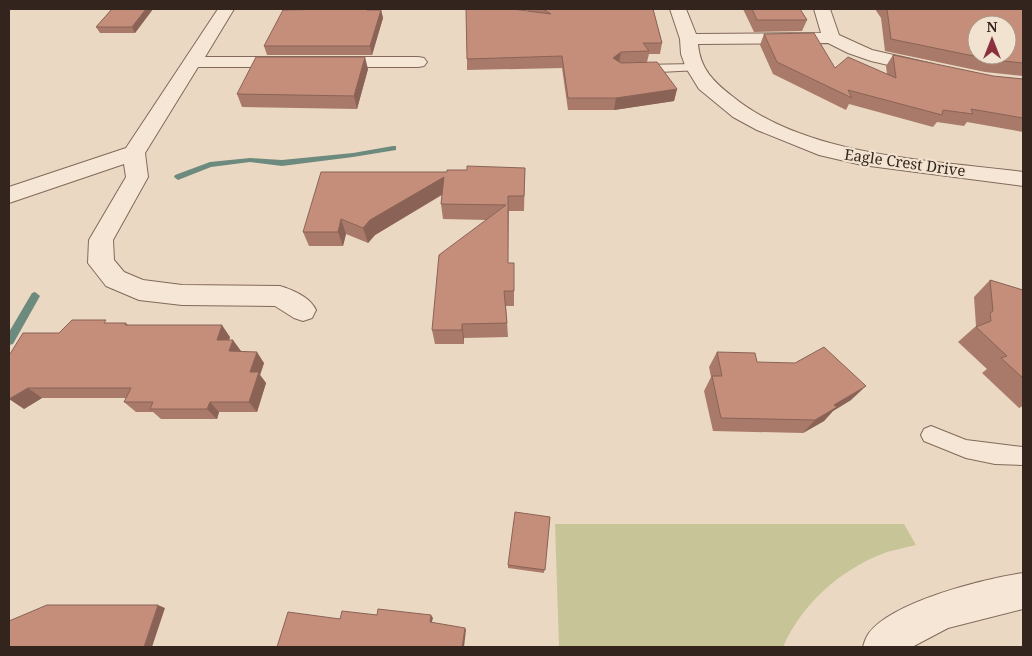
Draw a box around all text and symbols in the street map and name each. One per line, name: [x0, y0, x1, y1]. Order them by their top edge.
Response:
north arrow: [967, 15, 1017, 65]
text: N: [986, 17, 998, 36]
street label: Eagle Crest Drive: [843, 144, 967, 180]

